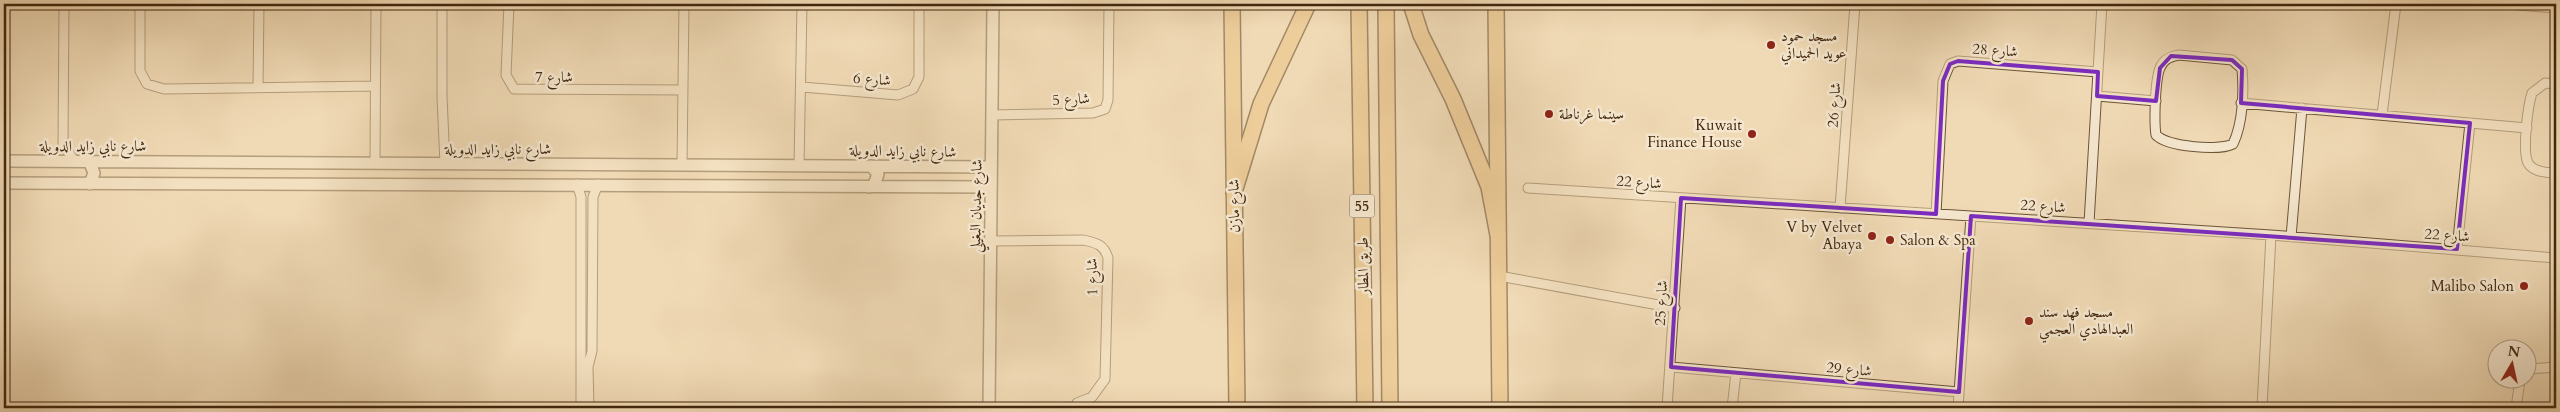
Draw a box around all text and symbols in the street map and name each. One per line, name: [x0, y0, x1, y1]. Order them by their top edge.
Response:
place label: مسجد حمود عويد الحميداني: [1781, 26, 1846, 65]
street label: شارع 28: [1971, 38, 2018, 65]
marker: مسجد حمود عويد الحميداني: [1765, 39, 1777, 51]
street label: شارع 7: [535, 67, 573, 90]
street label: شارع 6: [852, 68, 892, 93]
street label: شارع 26: [1822, 82, 1849, 129]
street label: شارع 5: [1052, 88, 1091, 113]
place label: سينما غرناطة: [1559, 104, 1624, 125]
marker: سينما غرناطة: [1543, 108, 1555, 120]
place label: Kuwait Finance House: [1647, 115, 1742, 152]
marker: Kuwait Finance House: [1746, 128, 1758, 140]
street label: شارع نابي زايد الدويلة: [39, 136, 146, 159]
street label: شارع نابي زايد الدويلة: [444, 139, 551, 162]
street label: شارع نابي زايد الدويلة: [848, 140, 957, 165]
street label: شارع جديان البغيلي: [965, 159, 991, 253]
street label: شارع 22: [1615, 170, 1662, 197]
street label: شارع مازن: [1224, 179, 1247, 233]
street label: شارع 22: [2019, 194, 2066, 221]
road number: 55: [1350, 195, 1374, 218]
place label: V by Velvet Abaya: [1786, 217, 1863, 254]
street label: شارع 22: [2423, 223, 2470, 250]
marker: V by Velvet Abaya: [1866, 230, 1878, 242]
place label: Salon & Spa: [1900, 230, 1976, 250]
marker: Salon & Spa: [1884, 234, 1896, 246]
street label: طريق المطار: [1352, 237, 1374, 297]
street label: شارع 1: [1082, 258, 1105, 296]
place label: Malibo Salon: [2431, 276, 2514, 296]
street label: شارع 25: [1650, 280, 1675, 326]
marker: Malibo Salon: [2518, 280, 2530, 292]
place label: مسجد فهد سند العبدالهادي العجمي: [2039, 302, 2133, 343]
marker: مسجد فهد سند العبدالهادي العجمي: [2023, 315, 2035, 327]
north arrow: [2488, 340, 2538, 390]
text: N: [2506, 341, 2521, 362]
street label: شارع 29: [1825, 357, 1873, 384]

